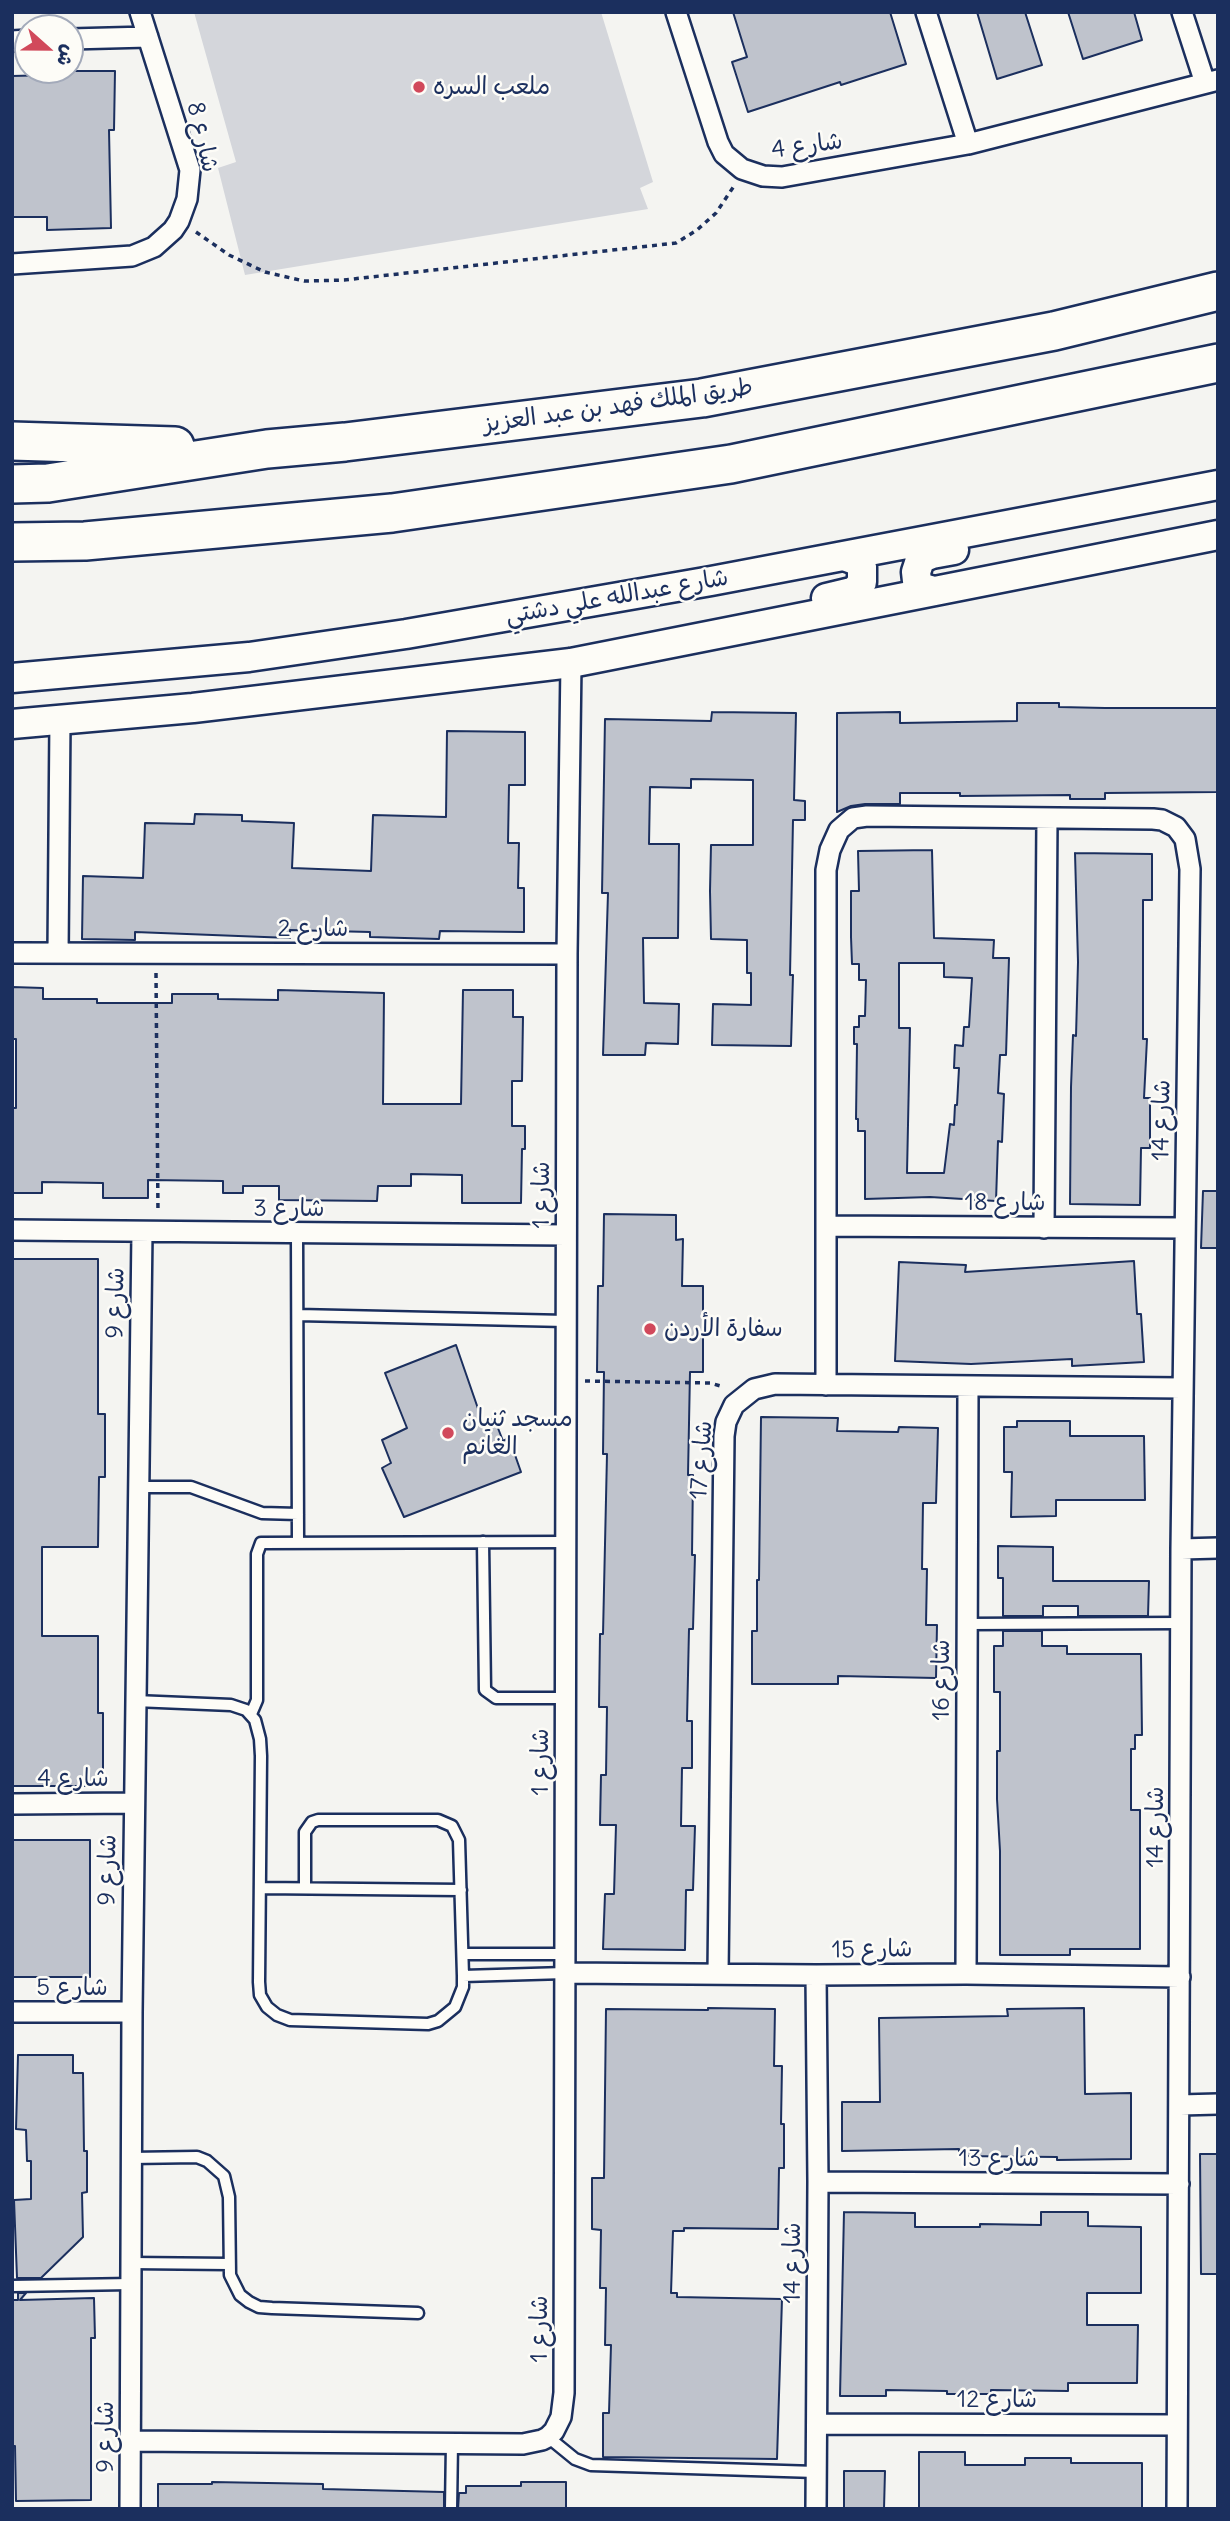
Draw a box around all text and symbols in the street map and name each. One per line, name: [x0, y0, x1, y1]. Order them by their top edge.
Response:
north arrow: [14, 14, 84, 84]
text: ش: [52, 42, 82, 70]
place label: ملعب السره: [433, 73, 550, 101]
marker: ملعب السره: [411, 79, 427, 95]
street label: شارع 8: [180, 99, 224, 175]
street label: شارع 4: [770, 127, 844, 165]
street label: طريق الملك فهد بن عبد العزيز: [481, 373, 755, 439]
street label: شارع عبدالله علي دشتي: [503, 563, 731, 631]
street label: شارع 2: [278, 915, 348, 943]
street label: شارع 14: [1147, 1079, 1177, 1161]
street label: شارع 1: [528, 1161, 556, 1229]
street label: شارع 18: [965, 1189, 1045, 1217]
street label: شارع 3: [253, 1195, 325, 1223]
street label: شارع 9: [101, 1267, 131, 1339]
place label: سفارة الأردن: [664, 1315, 783, 1343]
marker: سفارة الأردن: [642, 1321, 658, 1337]
place label: مسجد ثنيان الغانم: [462, 1405, 573, 1461]
street label: شارع 17: [685, 1420, 719, 1500]
marker: مسجد ثنيان الغانم: [440, 1425, 456, 1441]
street label: شارع 16: [928, 1639, 956, 1721]
street label: شارع 1: [527, 1728, 555, 1796]
street label: شارع 4: [37, 1765, 109, 1793]
street label: شارع 14: [1142, 1786, 1170, 1868]
street label: شارع 9: [93, 1834, 123, 1906]
street label: شارع 15: [831, 1935, 913, 1965]
street label: شارع 5: [36, 1974, 108, 2002]
street label: شارع 13: [959, 2145, 1039, 2173]
street label: شارع 14: [779, 2222, 807, 2304]
street label: شارع 1: [526, 2295, 554, 2363]
street label: شارع 12: [957, 2386, 1037, 2414]
street label: شارع 9: [92, 2401, 120, 2473]

